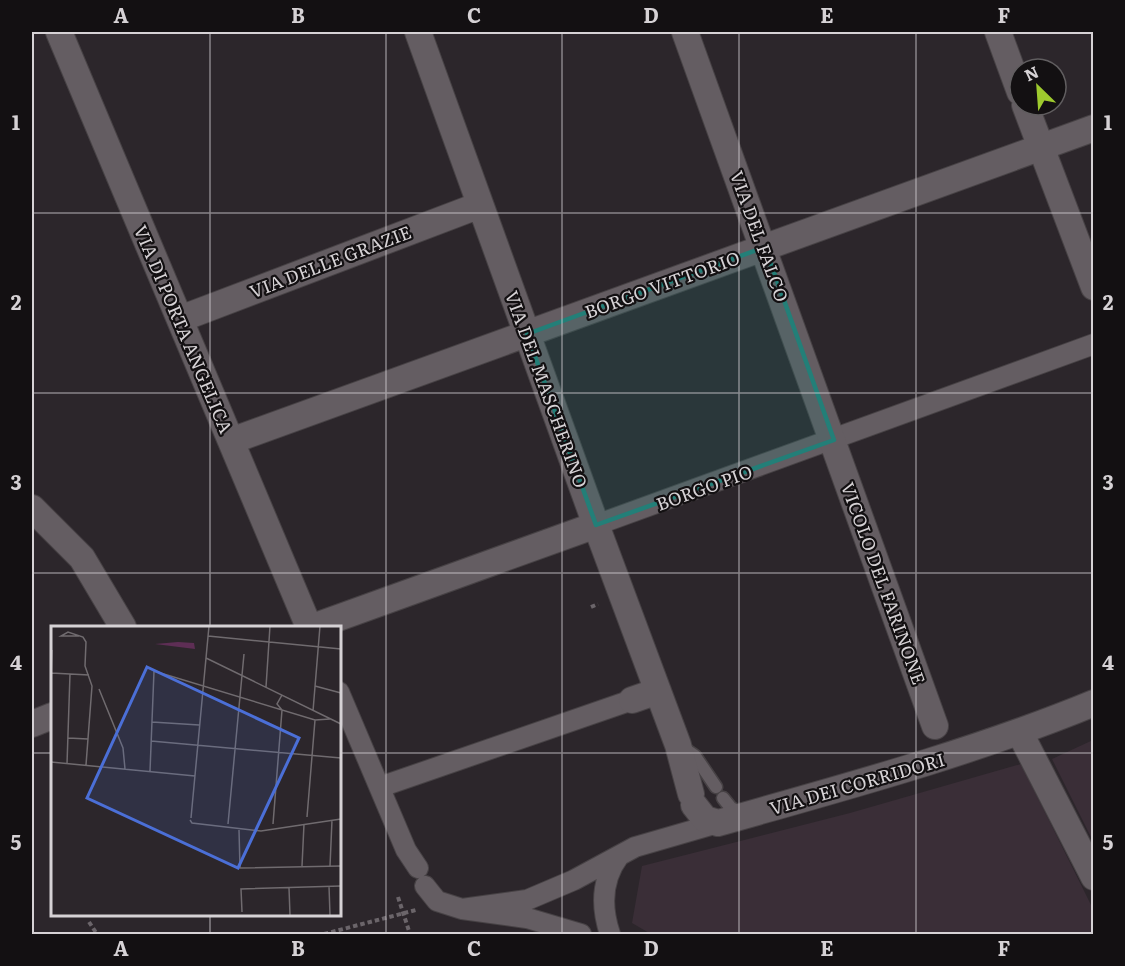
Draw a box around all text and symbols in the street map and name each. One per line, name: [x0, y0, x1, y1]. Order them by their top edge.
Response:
text: A: [113, 0, 129, 29]
text: B: [291, 0, 305, 29]
text: C: [467, 0, 481, 29]
text: D: [643, 0, 659, 29]
text: E: [820, 0, 834, 29]
text: F: [998, 0, 1011, 29]
north arrow: [1008, 57, 1068, 117]
text: N: [1020, 59, 1042, 86]
text: 1: [12, 106, 20, 136]
text: 1: [1104, 106, 1112, 136]
street label: VIA DEL FALCO: [724, 167, 796, 305]
street label: VIA DELLE GRAZIE: [245, 218, 415, 304]
street label: VIA DI PORTA ANGELICA: [128, 221, 240, 437]
street label: BORGO VITTORIO: [581, 243, 743, 325]
text: 2: [11, 286, 22, 316]
text: 2: [1103, 286, 1114, 316]
street label: VIA DEL MASCHERINO: [499, 287, 595, 491]
street label: BORGO PIO: [652, 457, 756, 517]
text: 3: [10, 466, 22, 496]
text: 3: [1102, 466, 1114, 496]
street label: VICOLO DEL FARINONE: [835, 478, 933, 688]
inset map: [51, 626, 340, 915]
text: 4: [10, 646, 22, 676]
text: 4: [1102, 646, 1114, 676]
street label: VIA DEI CORRIDORI: [766, 745, 948, 821]
text: 5: [11, 826, 22, 856]
text: 5: [1103, 826, 1114, 856]
text: A: [113, 932, 129, 962]
text: B: [291, 932, 305, 962]
text: C: [467, 932, 481, 962]
text: D: [643, 932, 659, 962]
text: E: [820, 932, 834, 962]
text: F: [998, 932, 1011, 962]

